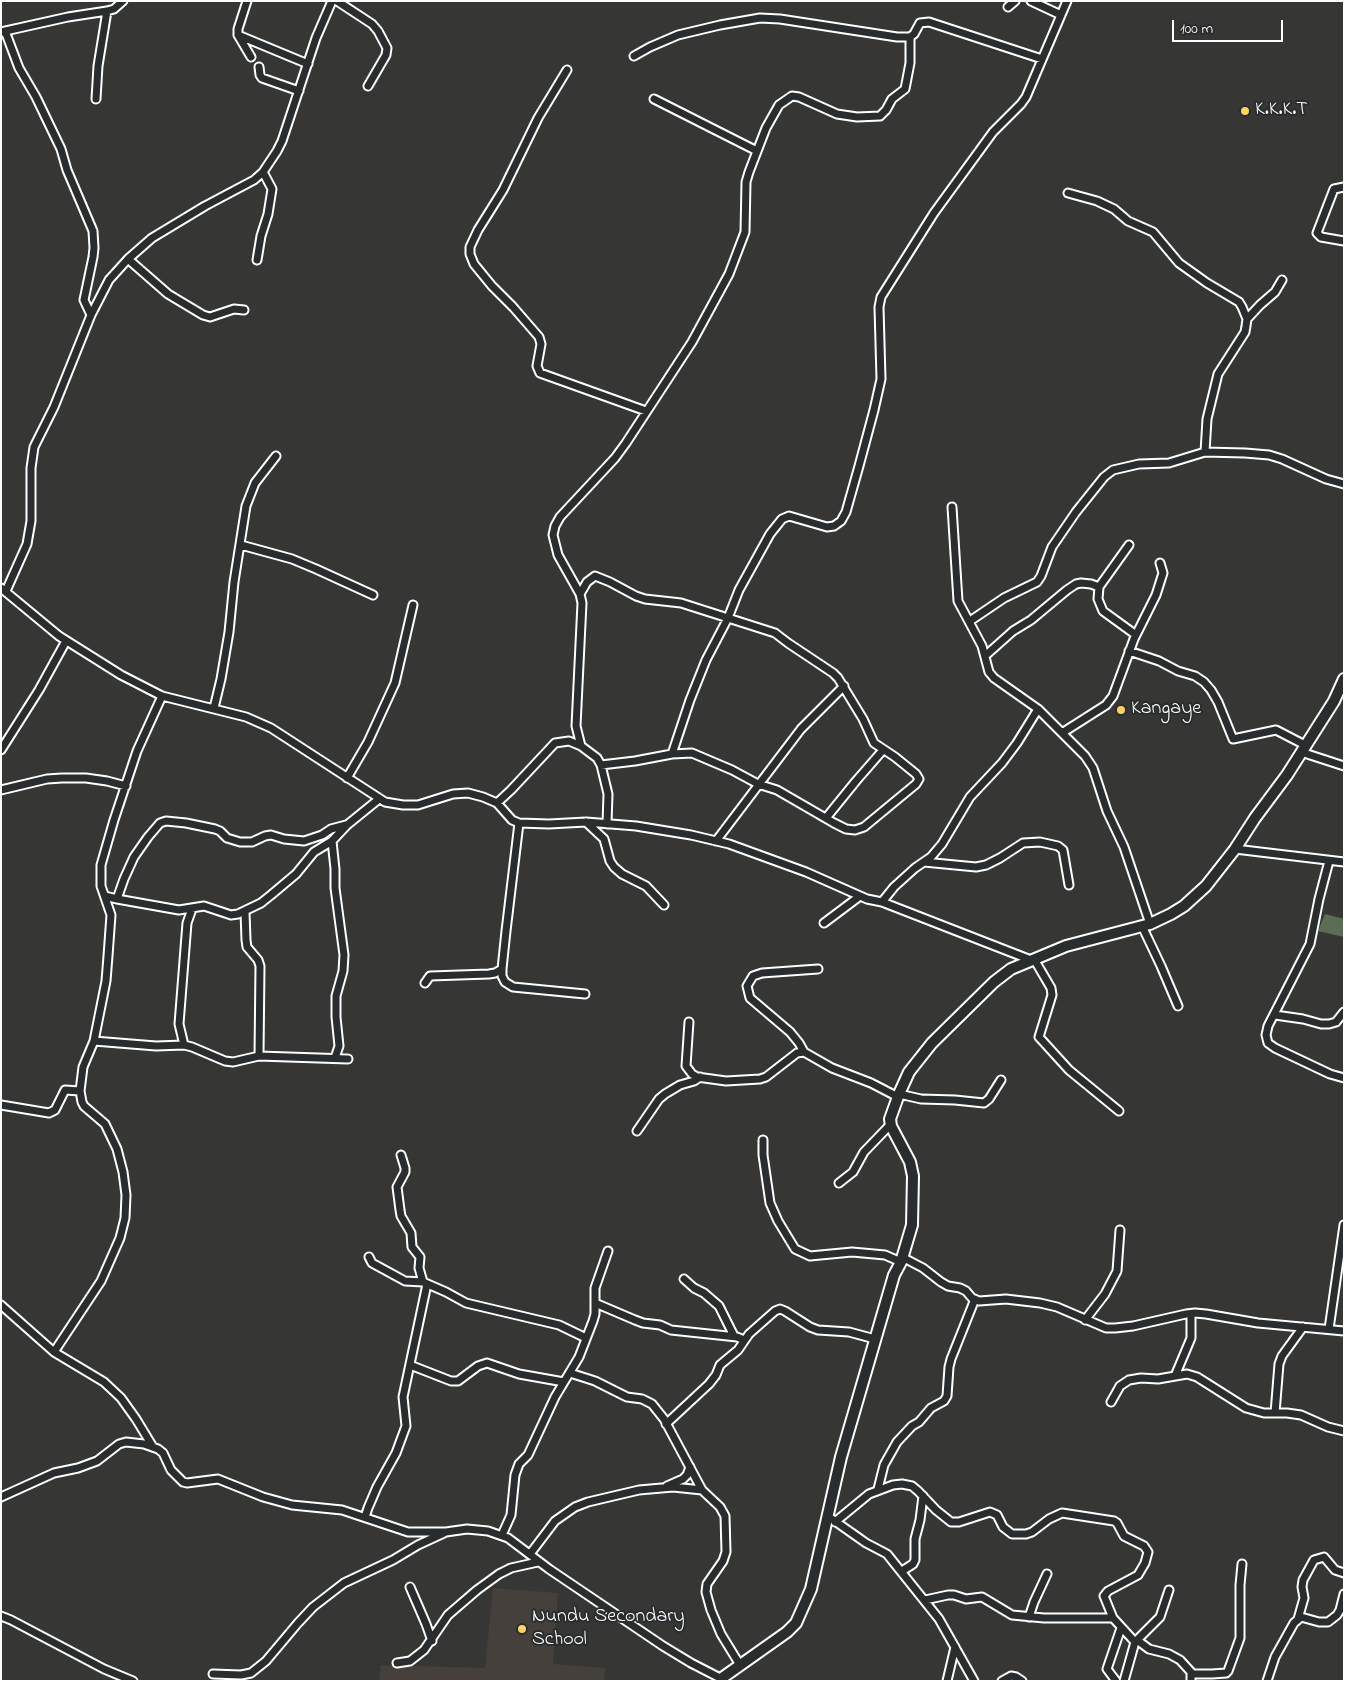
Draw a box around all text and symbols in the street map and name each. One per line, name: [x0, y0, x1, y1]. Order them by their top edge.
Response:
scale bar: [1175, 10, 1286, 42]
text: 100 m: [1180, 18, 1213, 40]
place label: K.K.K.T: [1255, 99, 1308, 123]
marker: K.K.K.T: [1239, 105, 1251, 117]
place label: Kangaye: [1131, 698, 1201, 722]
marker: Kangaye: [1115, 704, 1127, 716]
place label: Nundu Secondary School: [532, 1606, 685, 1653]
marker: Nundu Secondary School: [516, 1623, 528, 1635]

